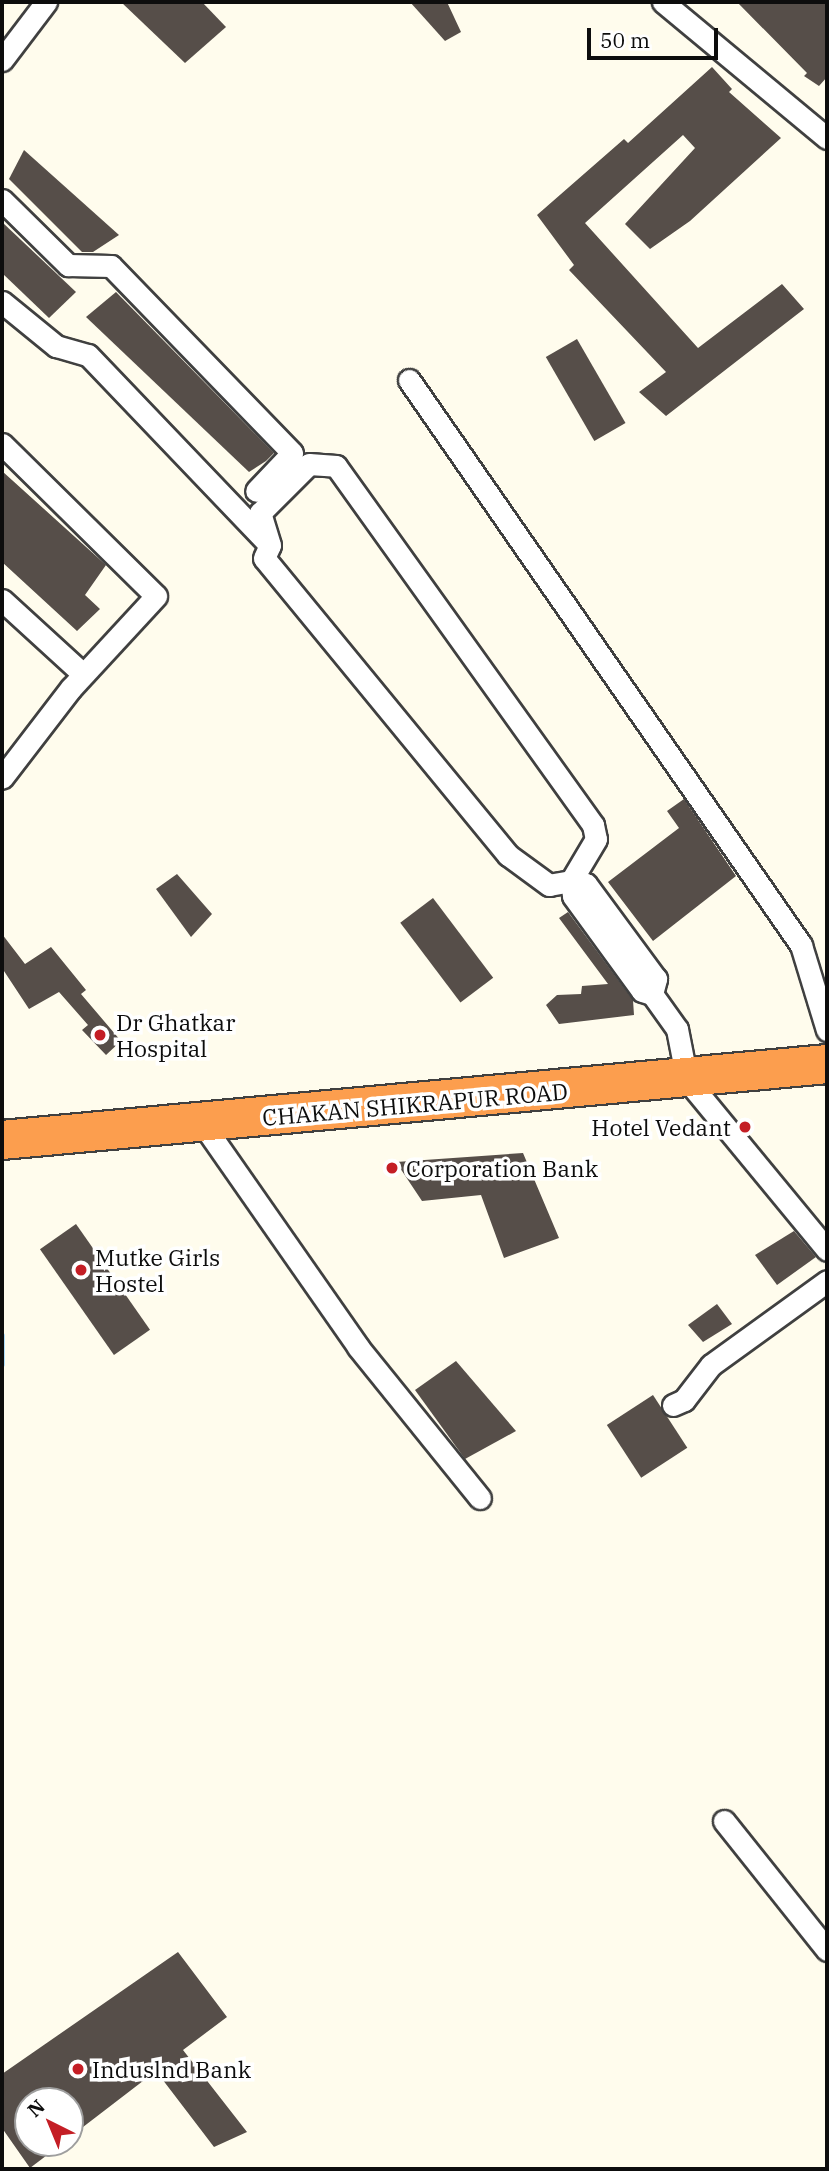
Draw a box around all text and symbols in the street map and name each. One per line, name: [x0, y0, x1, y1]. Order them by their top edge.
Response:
scale bar: [591, 14, 722, 58]
text: 50 m: [600, 26, 650, 54]
place label: Dr Ghatkar Hospital: [116, 1008, 235, 1062]
marker: Dr Ghatkar Hospital: [90, 1025, 110, 1045]
street label: CHAKAN SHIKRAPUR ROAD: [261, 1077, 569, 1131]
place label: Hotel Vedant: [591, 1113, 731, 1141]
marker: Hotel Vedant: [737, 1119, 753, 1135]
place label: Corporation Bank: [406, 1154, 598, 1182]
marker: Corporation Bank: [384, 1160, 400, 1176]
place label: Mutke Girls Hostel: [95, 1243, 220, 1297]
marker: Mutke Girls Hostel: [73, 1262, 89, 1278]
place label: Induslnd Bank: [92, 2055, 251, 2083]
marker: Induslnd Bank: [70, 2061, 86, 2077]
north arrow: [14, 2087, 84, 2157]
text: N: [22, 2094, 50, 2122]

